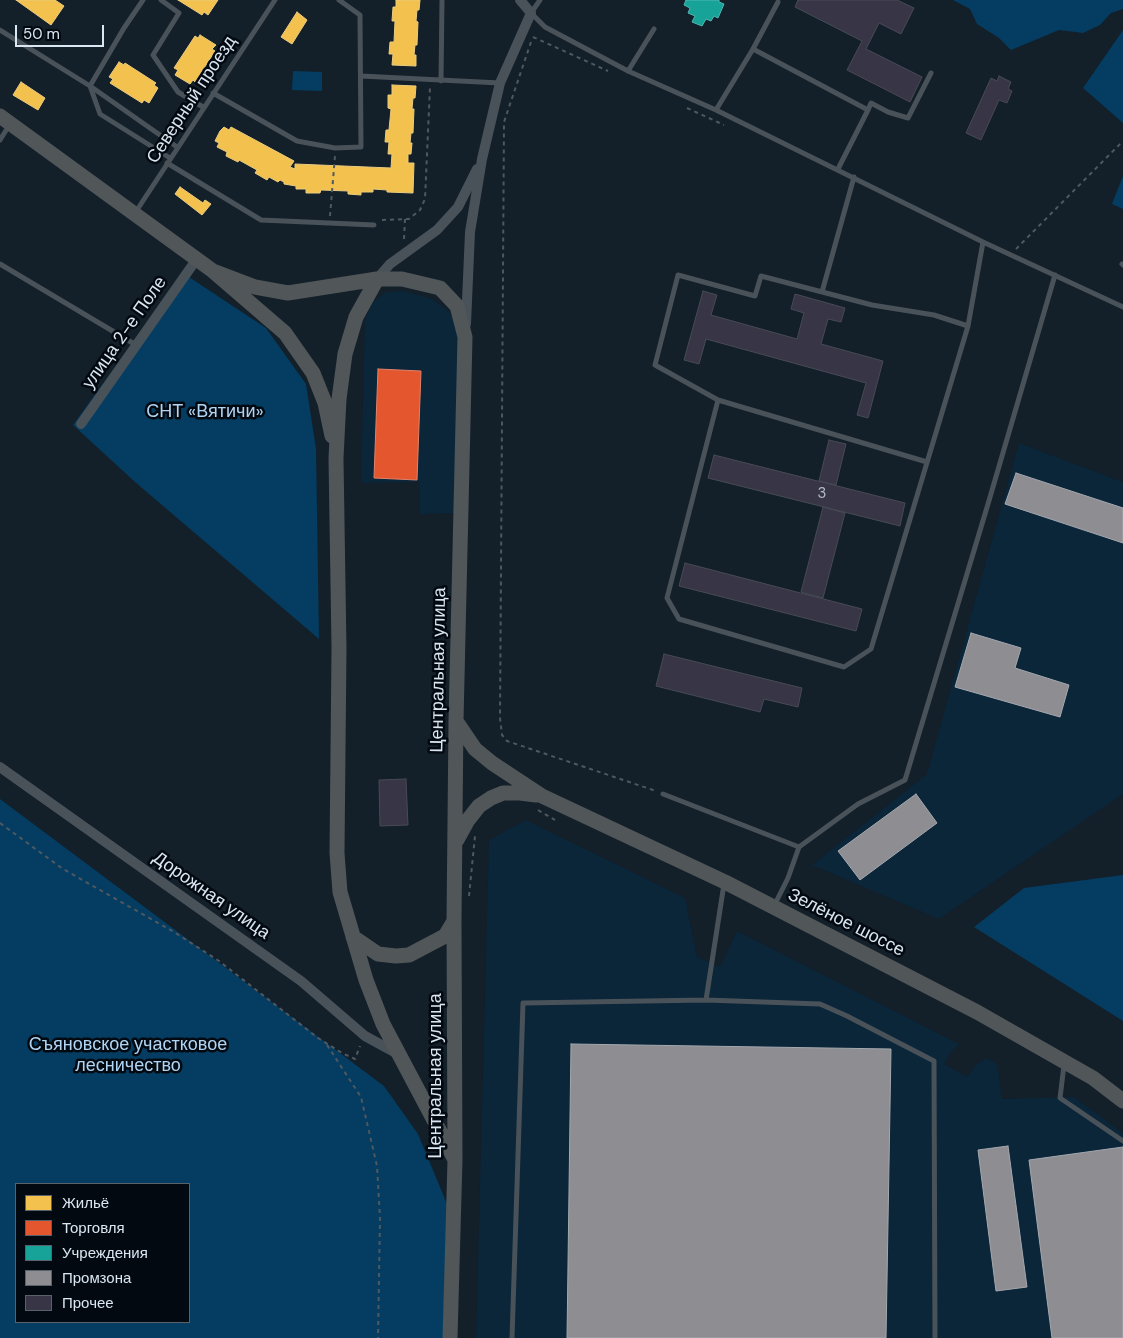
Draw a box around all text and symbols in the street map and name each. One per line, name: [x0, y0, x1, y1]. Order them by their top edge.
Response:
scale bar: [18, 15, 106, 47]
text: 50 m: [23, 24, 60, 44]
street label: Северный проезд: [143, 32, 241, 168]
street label: улица 2-е Поле: [78, 273, 172, 393]
park label: СНТ «Вятичи»: [146, 401, 264, 423]
house number: 3: [818, 485, 826, 503]
street label: Центральная улица: [427, 587, 451, 753]
street label: Дорожная улица: [148, 848, 274, 944]
street label: Зелёное шоссе: [784, 884, 908, 962]
street label: Центральная улица: [425, 993, 447, 1159]
park label: Съяновское участковое лесничество: [29, 1034, 227, 1076]
legend: [15, 1183, 190, 1323]
text: Жильё: [62, 1193, 109, 1213]
text: Торговля: [62, 1218, 125, 1238]
text: Учреждения: [62, 1243, 148, 1263]
text: Промзона: [62, 1268, 131, 1288]
text: Прочее: [62, 1293, 114, 1313]

